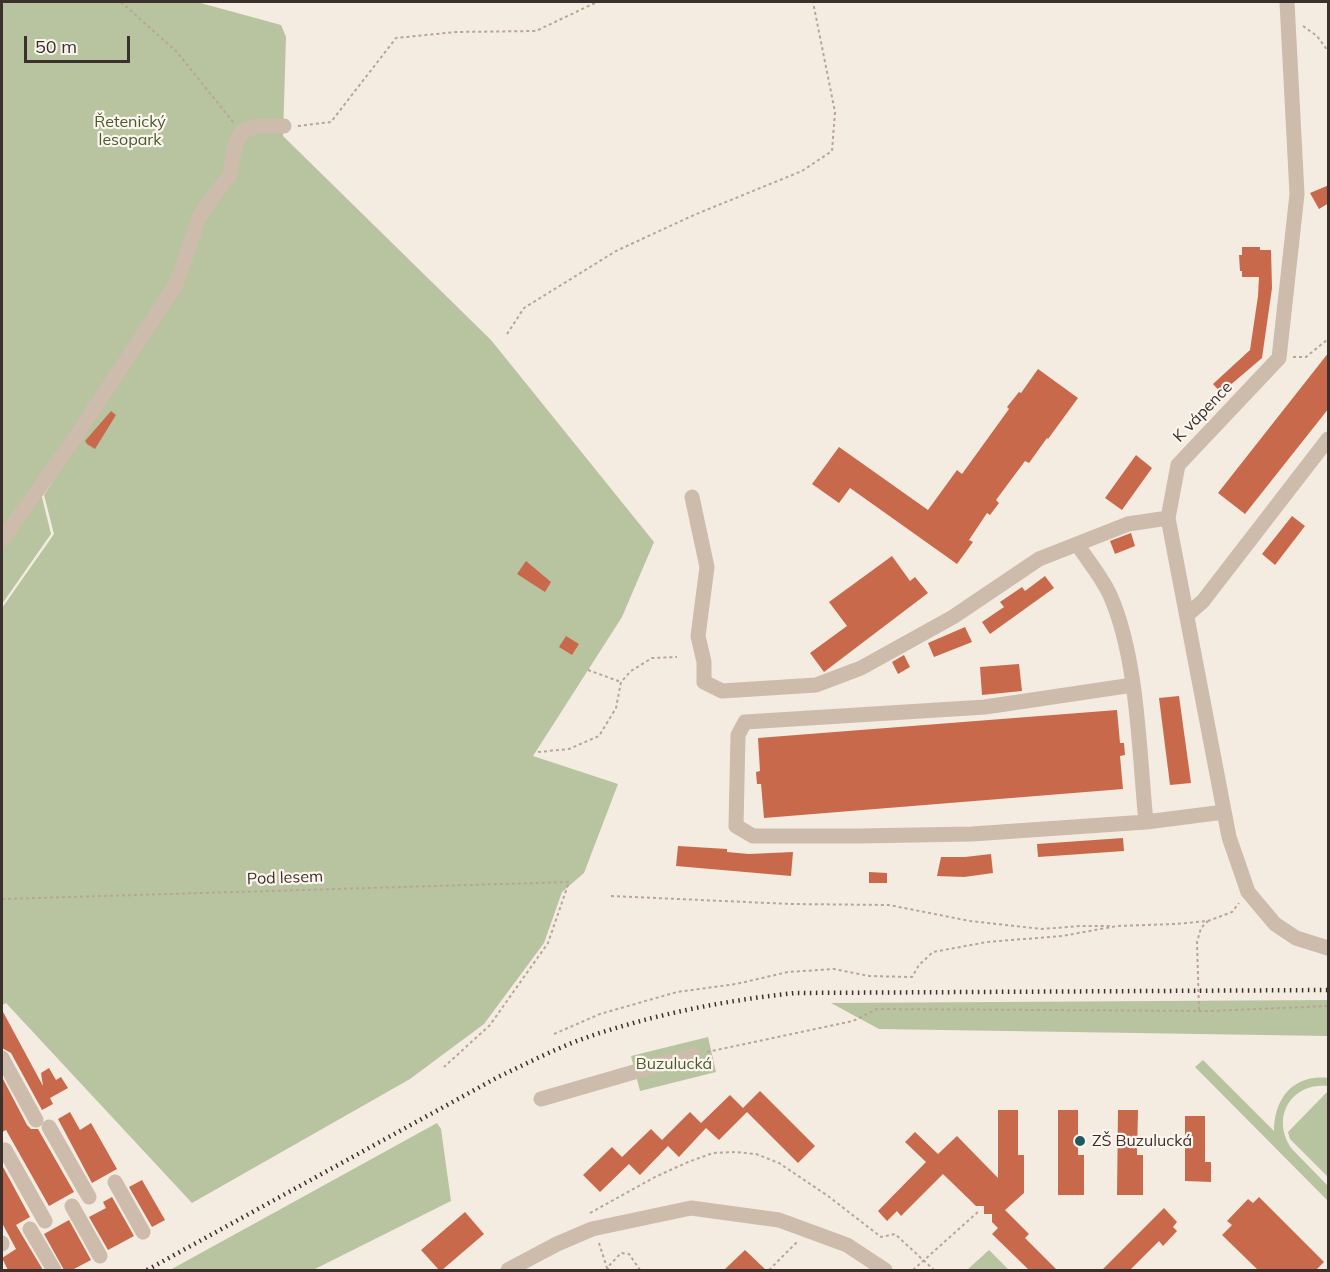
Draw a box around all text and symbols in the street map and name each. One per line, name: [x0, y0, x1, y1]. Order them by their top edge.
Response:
scale bar: [27, 24, 134, 62]
text: 50 m: [35, 35, 77, 58]
park label: Řetenický lesopark: [94, 112, 166, 150]
street label: K vápence: [1170, 378, 1236, 446]
street label: Pod lesem: [247, 867, 323, 889]
park label: Buzulucká: [636, 1054, 712, 1074]
place label: ZŠ Buzulucká: [1092, 1131, 1192, 1151]
marker: ZŠ Buzulucká: [1073, 1134, 1087, 1148]

